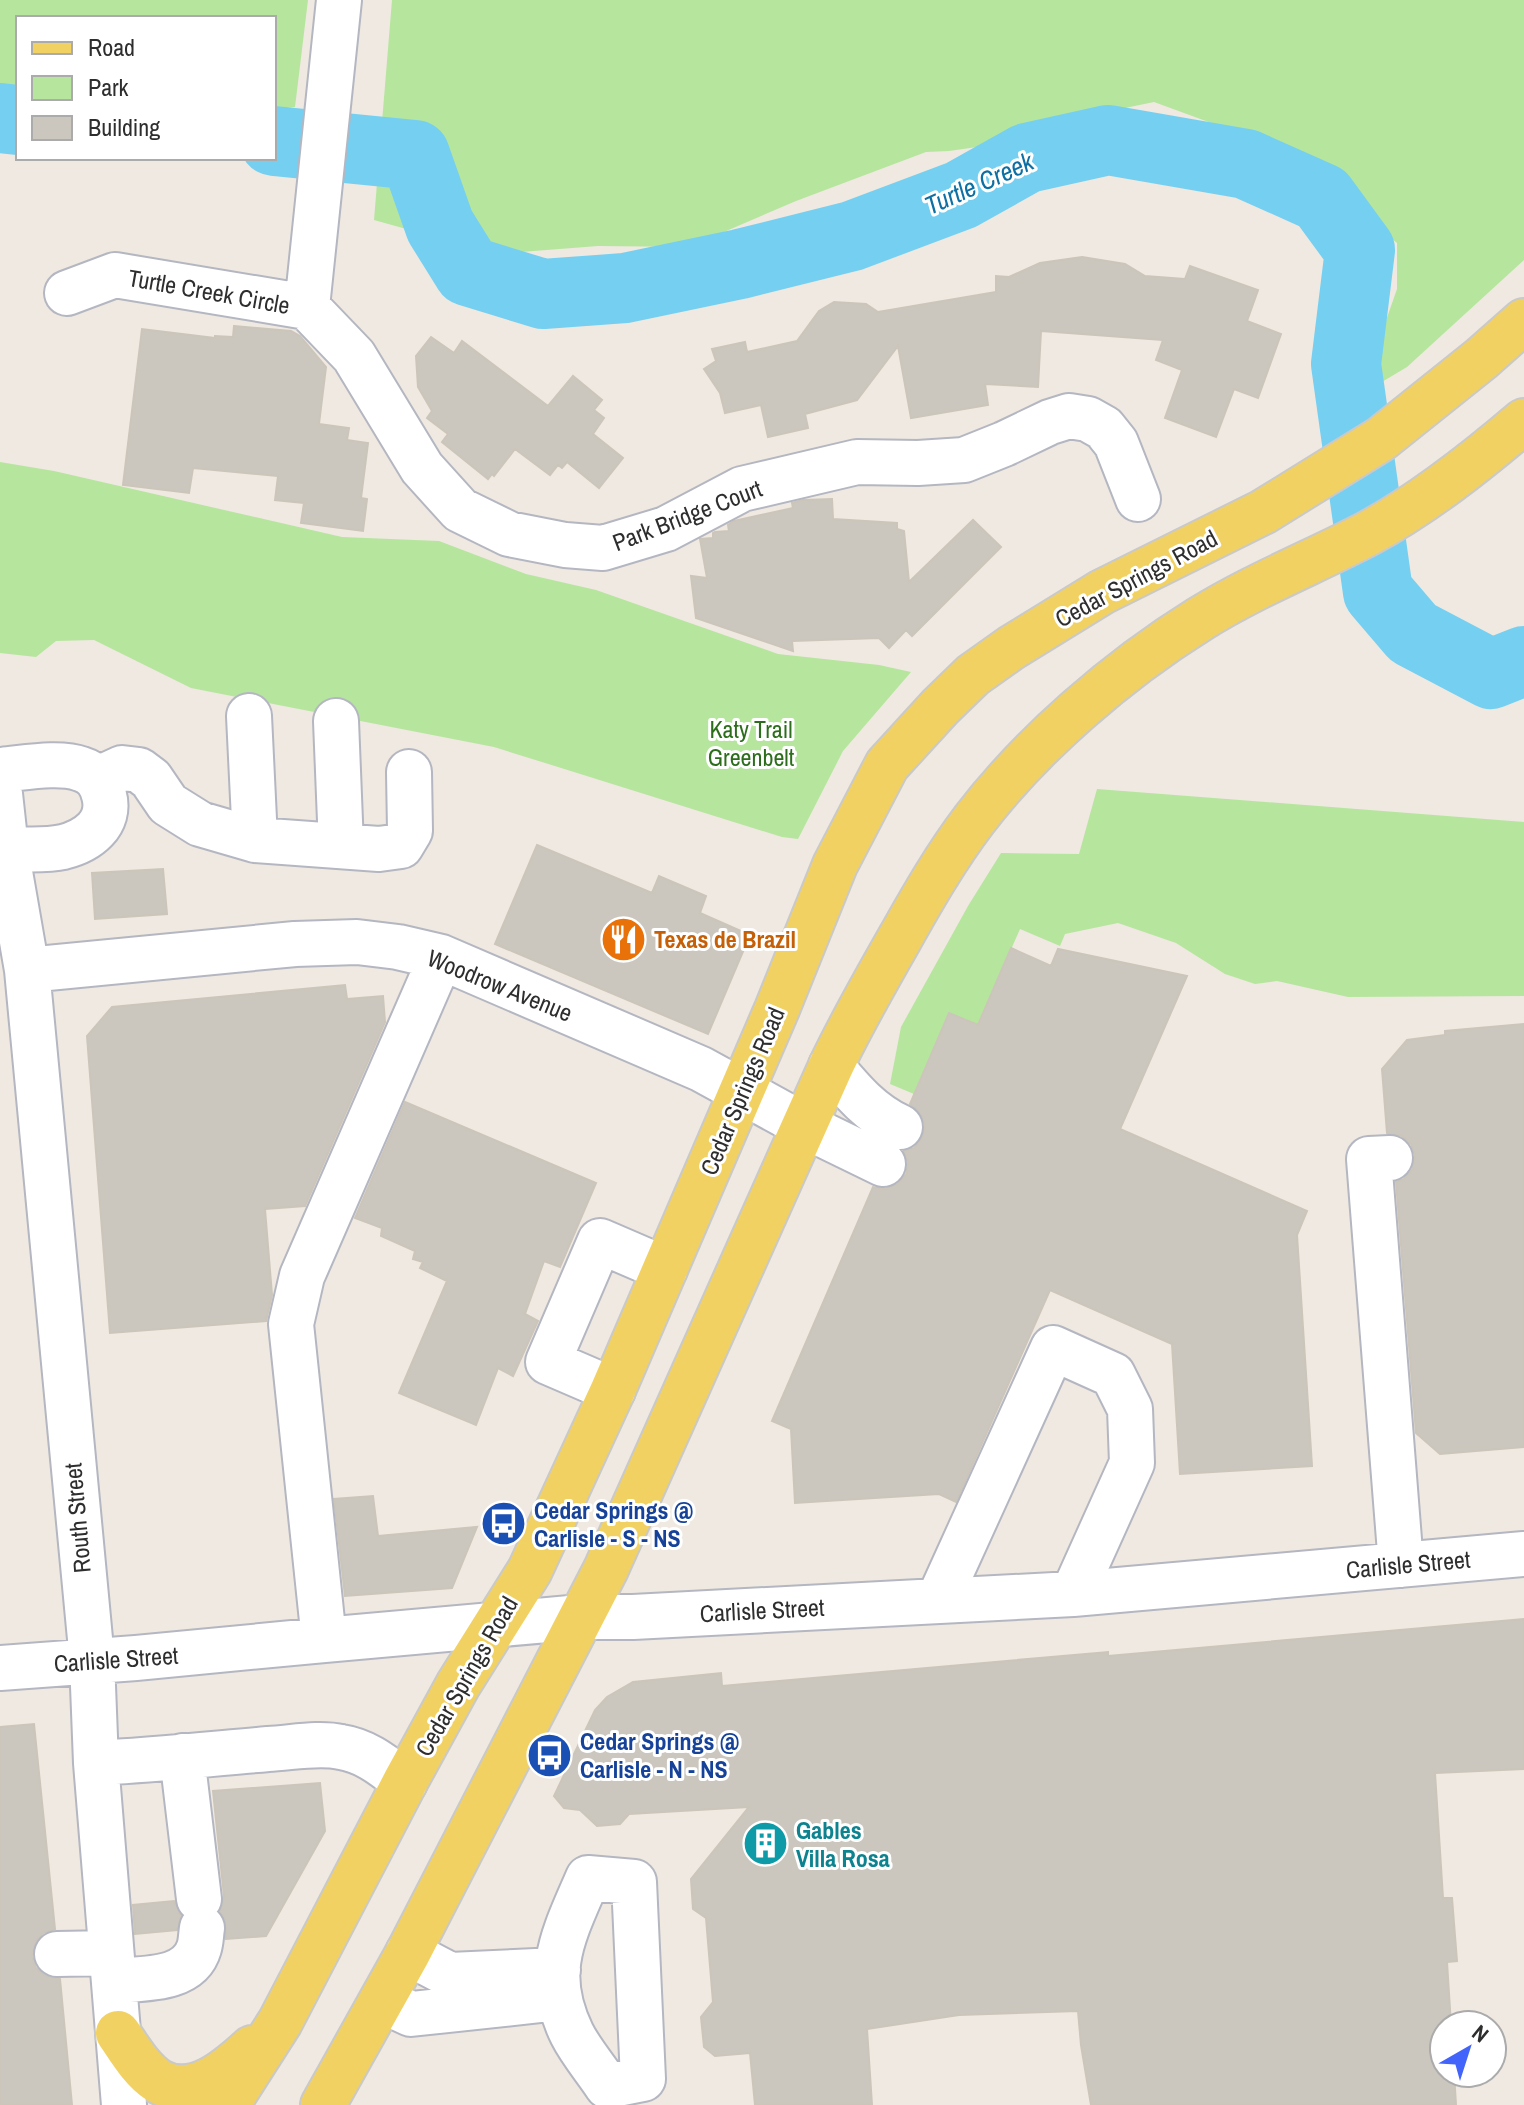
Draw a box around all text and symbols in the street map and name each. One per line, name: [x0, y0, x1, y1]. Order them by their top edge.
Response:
legend: [16, 16, 276, 160]
text: Road: [88, 31, 135, 63]
text: Park: [88, 71, 129, 103]
text: Building: [88, 111, 160, 143]
water label: Turtle Creek: [919, 143, 1040, 222]
street label: Turtle Creek Circle: [126, 261, 292, 321]
street label: Park Bridge Court: [608, 472, 767, 558]
street label: Cedar Springs Road: [1049, 522, 1223, 634]
park label: Katy Trail Greenbelt: [708, 713, 795, 773]
restaurant icon: Texas de Brazil: [599, 915, 647, 963]
place label: Texas de Brazil: [654, 923, 796, 955]
street label: Woodrow Avenue: [423, 941, 577, 1029]
street label: Cedar Springs Road: [692, 1002, 792, 1180]
street label: Routh Street: [56, 1461, 98, 1574]
place label: Cedar Springs @ Carlisle - S - NS: [534, 1494, 693, 1554]
bus stop icon: Cedar Springs @ Carlisle - S - NS: [479, 1500, 527, 1548]
street label: Carlisle Street: [1344, 1543, 1472, 1585]
street label: Cedar Springs Road: [407, 1590, 525, 1762]
street label: Carlisle Street: [699, 1591, 826, 1629]
street label: Carlisle Street: [53, 1639, 180, 1679]
place label: Cedar Springs @ Carlisle - N - NS: [580, 1725, 739, 1785]
bus stop icon: Cedar Springs @ Carlisle - N - NS: [525, 1731, 573, 1779]
place label: Gables Villa Rosa: [796, 1814, 890, 1874]
building icon: Gables Villa Rosa: [741, 1820, 789, 1868]
north arrow: [1428, 2009, 1508, 2089]
text: N: [1466, 2018, 1495, 2049]

